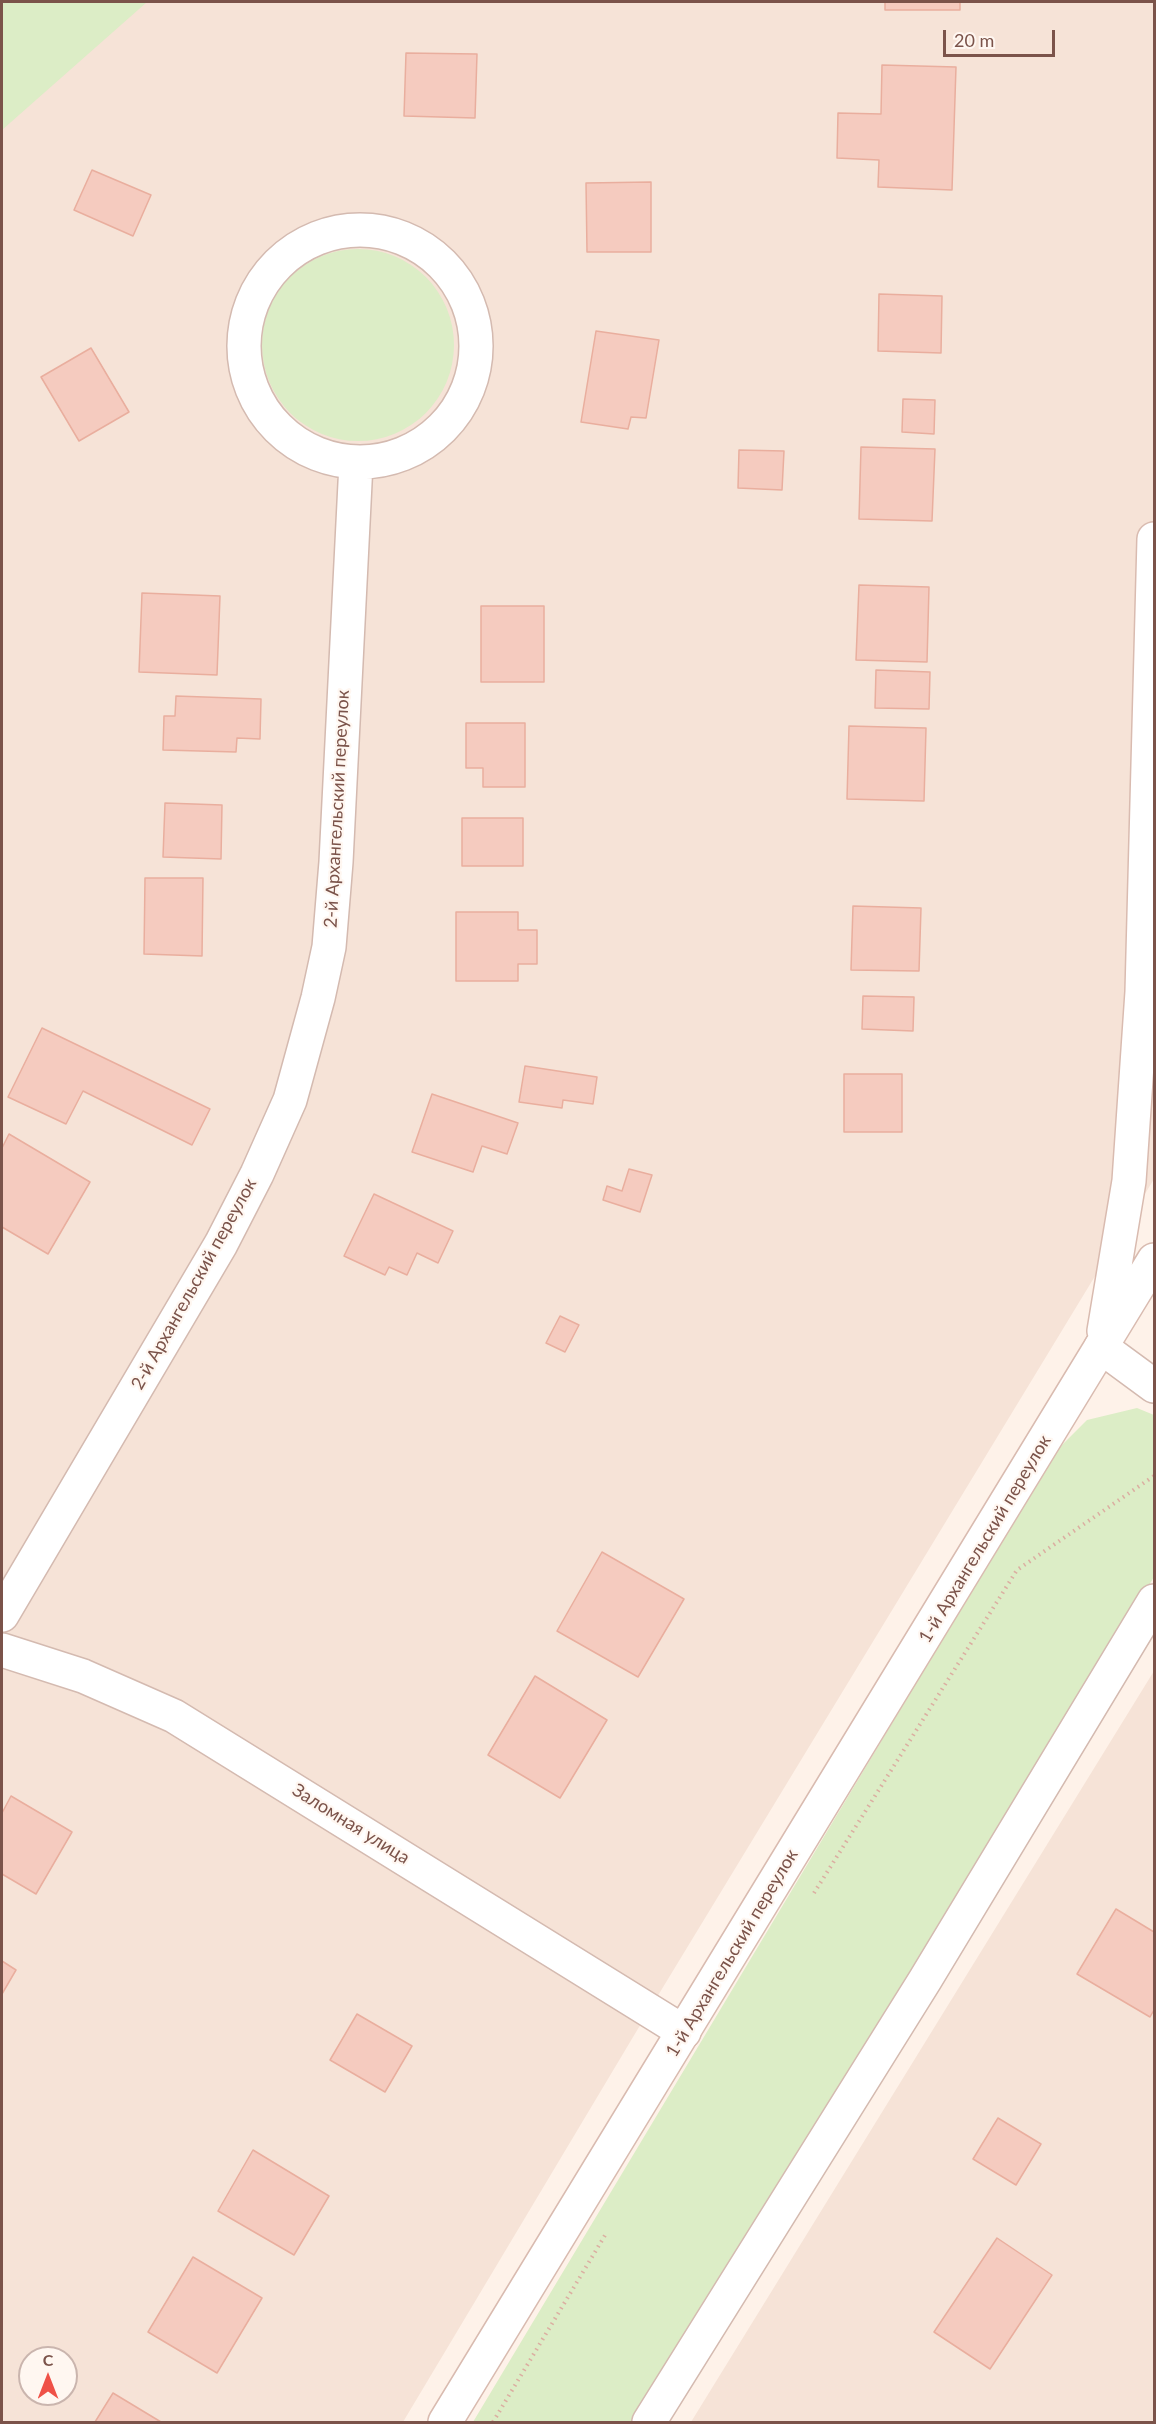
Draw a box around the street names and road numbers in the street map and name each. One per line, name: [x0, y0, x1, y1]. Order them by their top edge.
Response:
street label: 2-й Архангельский переулок: [320, 689, 354, 929]
street label: 2-й Архангельский переулок: [127, 1175, 261, 1393]
street label: 1-й Архангельский переулок: [914, 1431, 1056, 1647]
street label: Заломная улица: [288, 1779, 414, 1869]
street label: 1-й Архангельский переулок: [661, 1845, 803, 2061]

